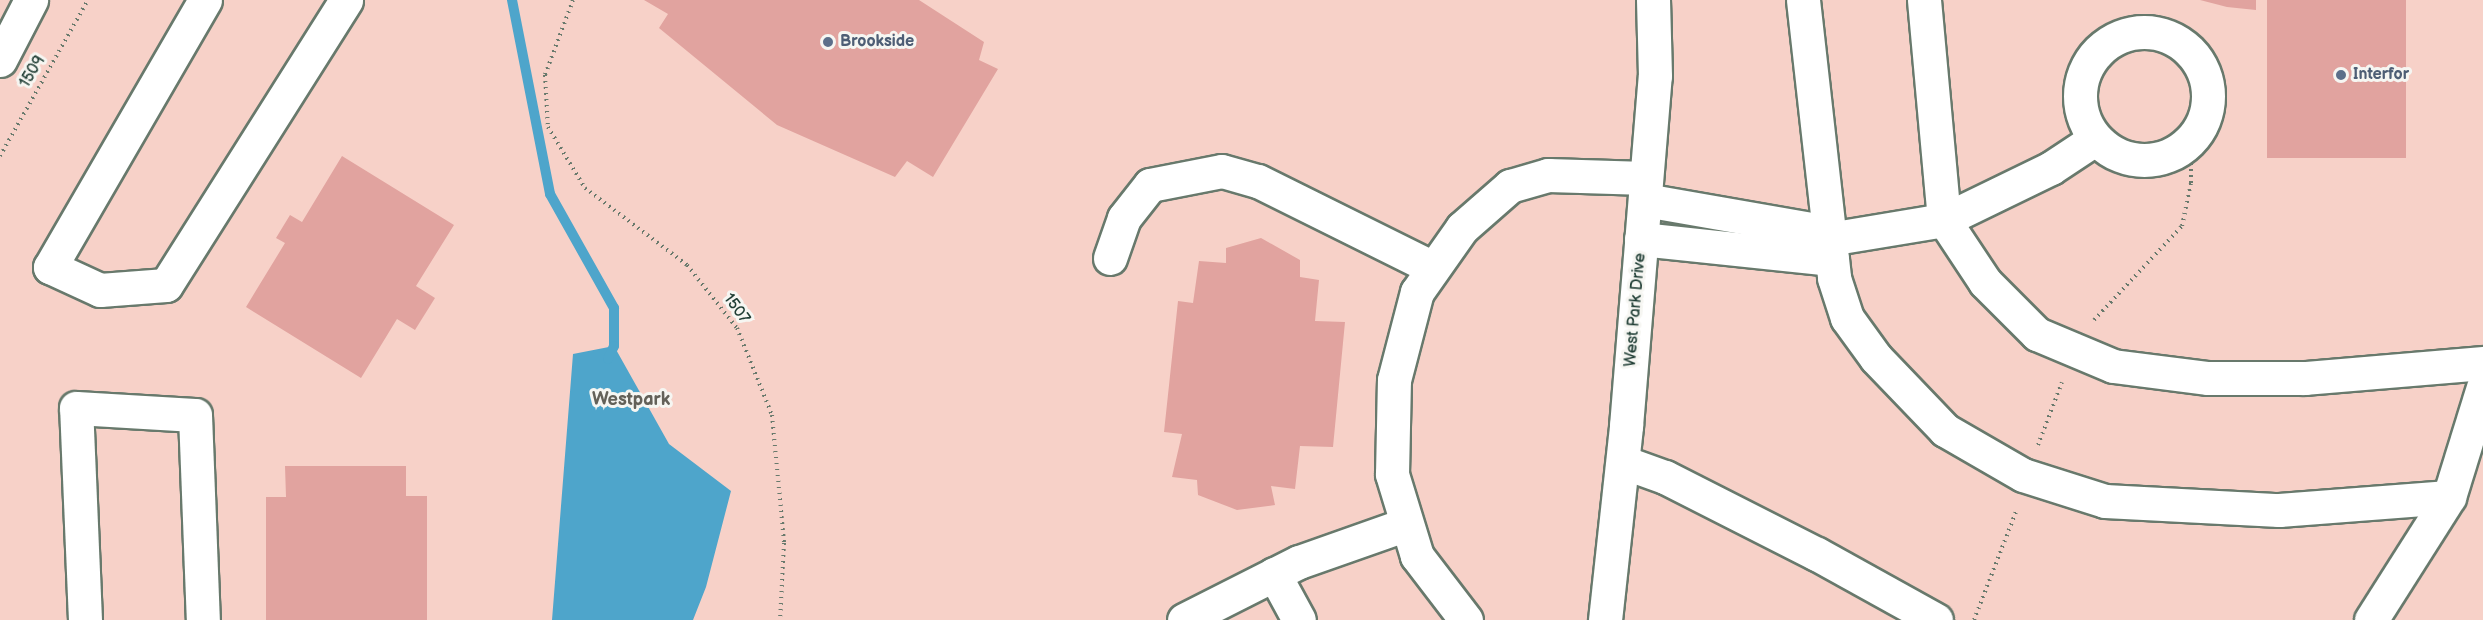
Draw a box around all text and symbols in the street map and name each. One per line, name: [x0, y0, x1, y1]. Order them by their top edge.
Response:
place label: Brookside: [840, 32, 914, 52]
marker: Brookside: [821, 35, 835, 49]
street label: 1509: [16, 52, 50, 92]
place label: Interfor: [2353, 65, 2409, 85]
marker: Interfor: [2334, 68, 2348, 82]
street label: West Park Drive: [1621, 252, 1651, 368]
street label: 1507: [719, 290, 753, 328]
district label: Westpark: [592, 389, 670, 411]

